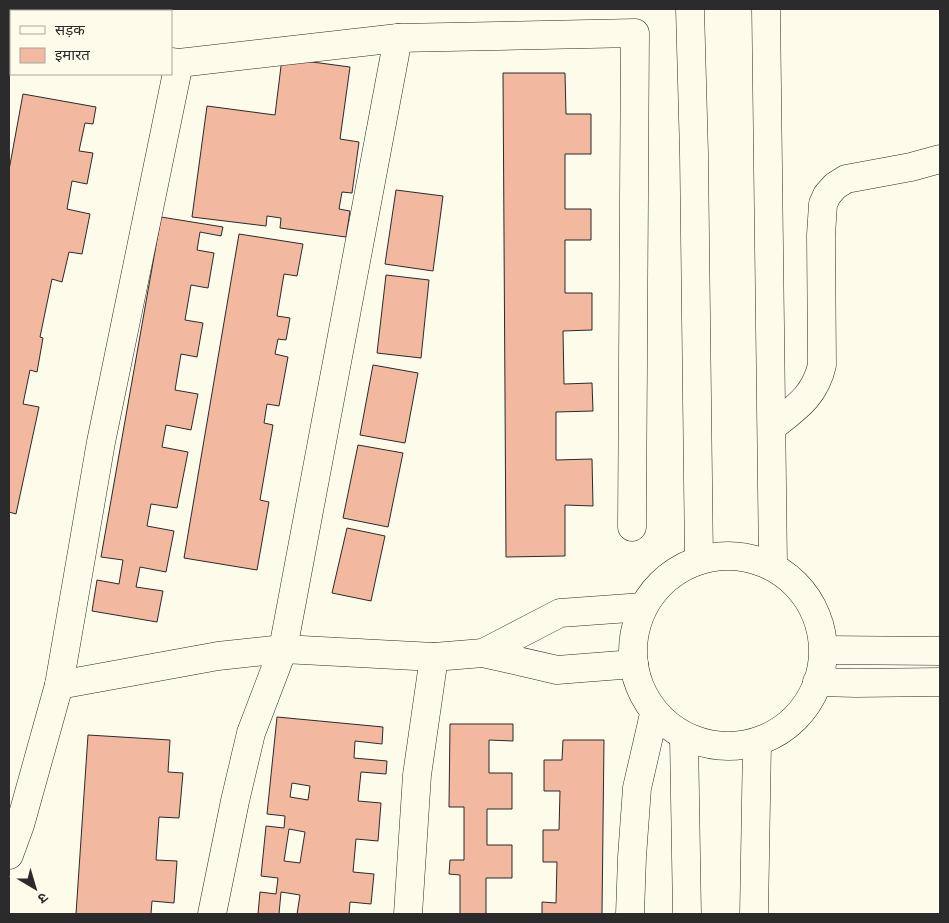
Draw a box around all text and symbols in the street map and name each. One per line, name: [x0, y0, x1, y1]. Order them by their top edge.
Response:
legend: [10, 10, 172, 75]
text: सड़क: [55, 21, 85, 39]
text: इमारत: [55, 46, 90, 64]
north arrow: [10, 863, 60, 913]
text: उ: [34, 889, 51, 908]

